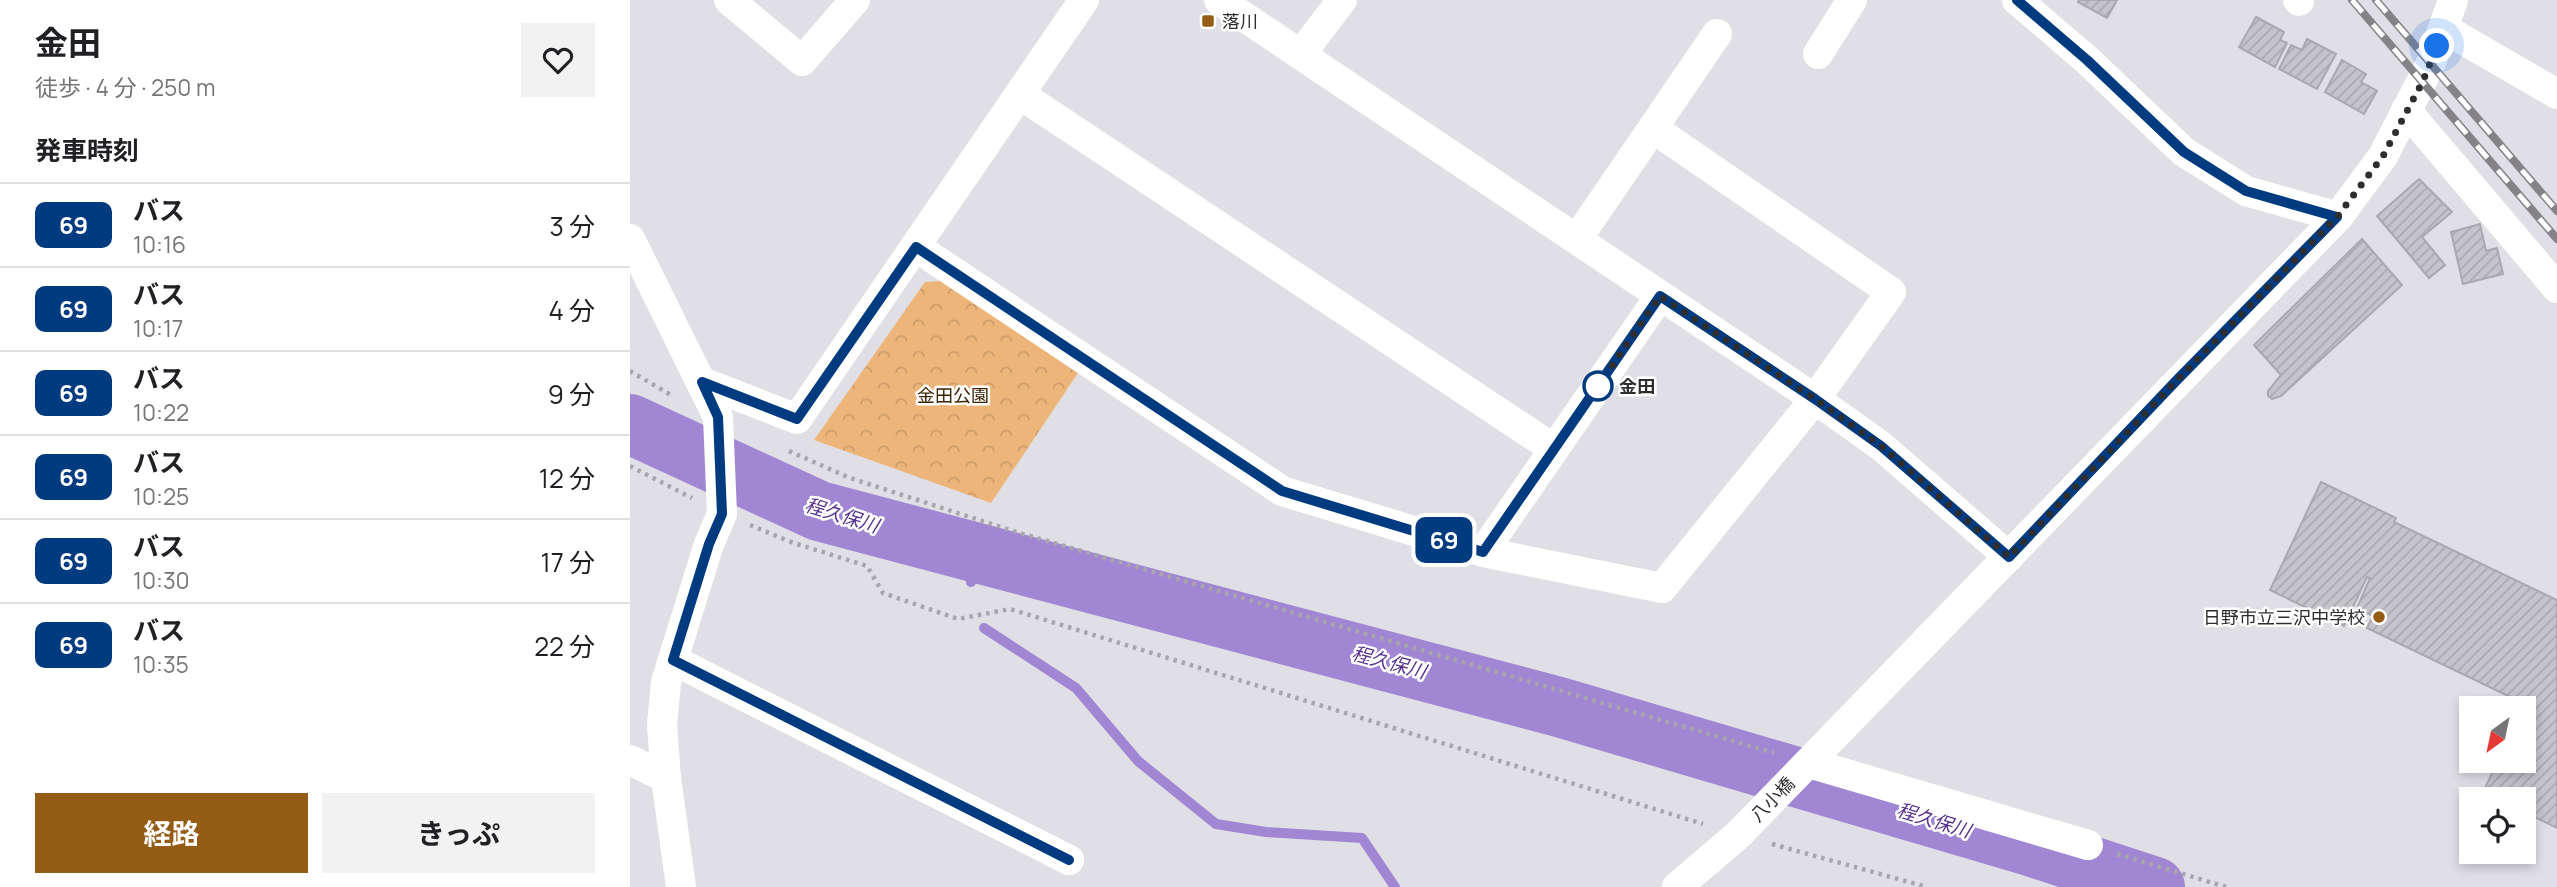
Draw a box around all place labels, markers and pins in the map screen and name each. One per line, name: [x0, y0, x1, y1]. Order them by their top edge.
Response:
place label: 落川: [1222, 9, 1258, 33]
marker: 落川: [1200, 13, 1216, 29]
marker: 金田: [1583, 371, 1613, 401]
place label: 金田: [1619, 374, 1655, 398]
place label: 日野市立三沢中学校: [2203, 605, 2365, 629]
marker: 日野市立三沢中学校: [2371, 609, 2387, 625]

